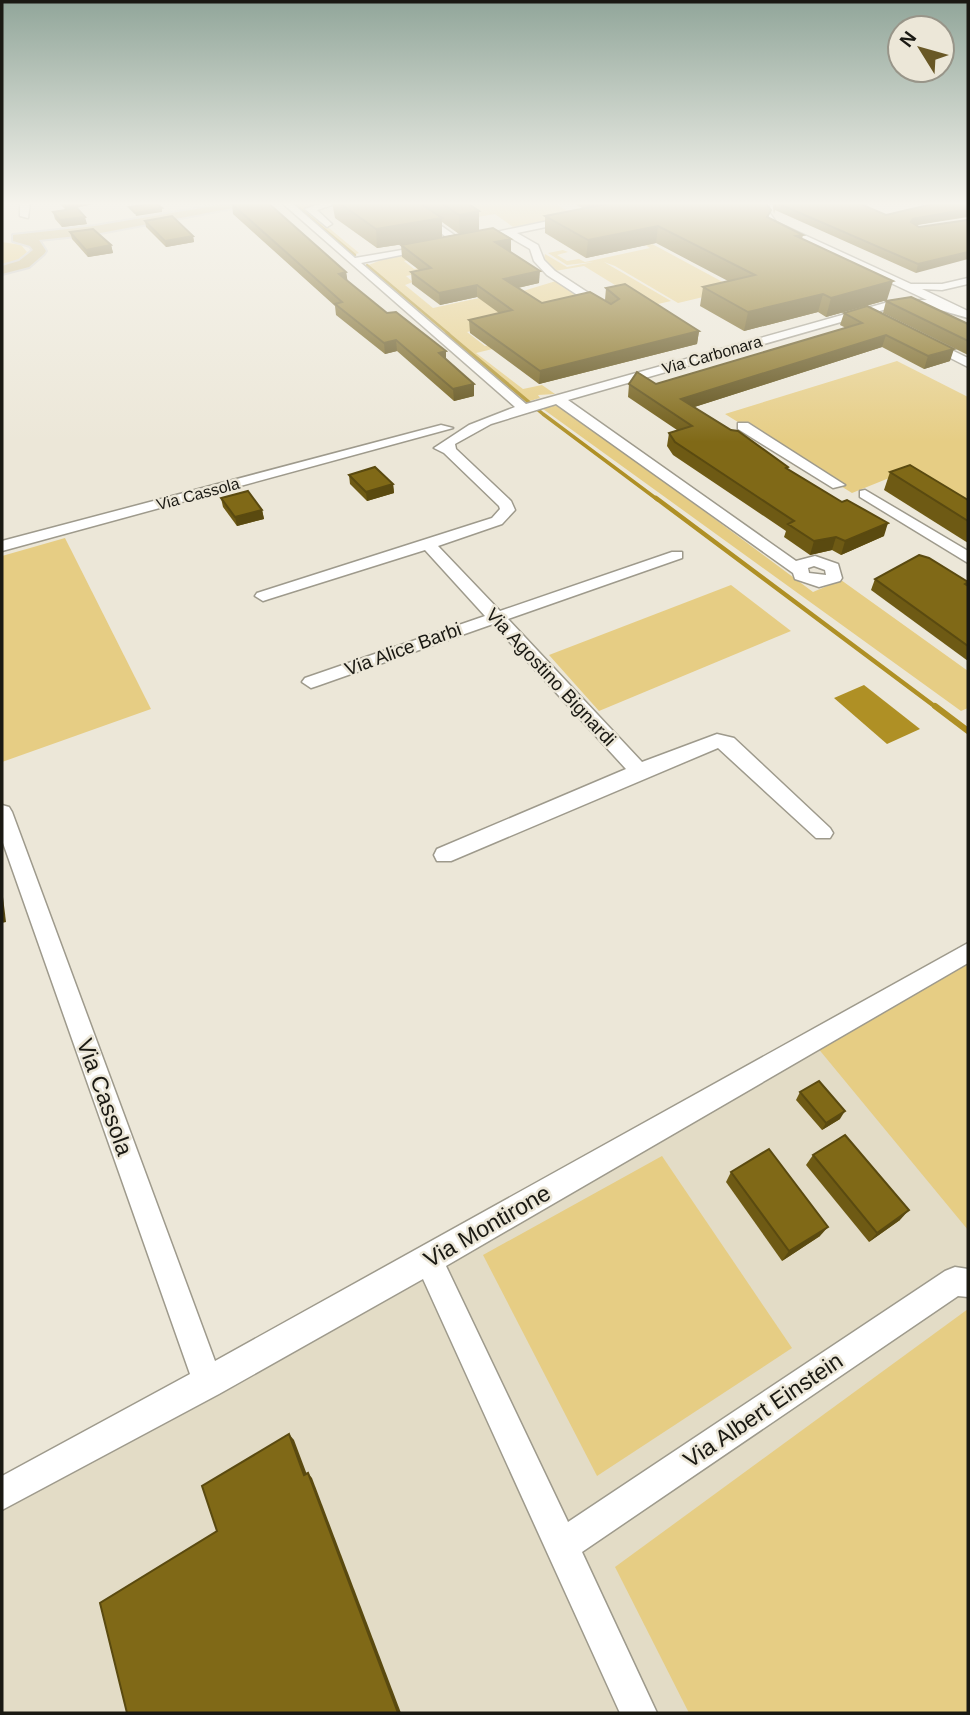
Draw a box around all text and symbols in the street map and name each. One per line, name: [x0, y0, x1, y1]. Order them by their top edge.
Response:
north arrow: [886, 14, 956, 84]
text: N: [895, 27, 920, 51]
street label: Via Carbonara: [660, 333, 764, 377]
street label: Via Cassola: [155, 475, 241, 513]
street label: Via Agostino Bignardi: [482, 604, 620, 750]
street label: Via Alice Barbi: [342, 618, 464, 680]
street label: Via Cassola: [72, 1035, 138, 1159]
street label: Via Montirone: [419, 1179, 555, 1273]
street label: Via Albert Einstein: [679, 1347, 847, 1473]

